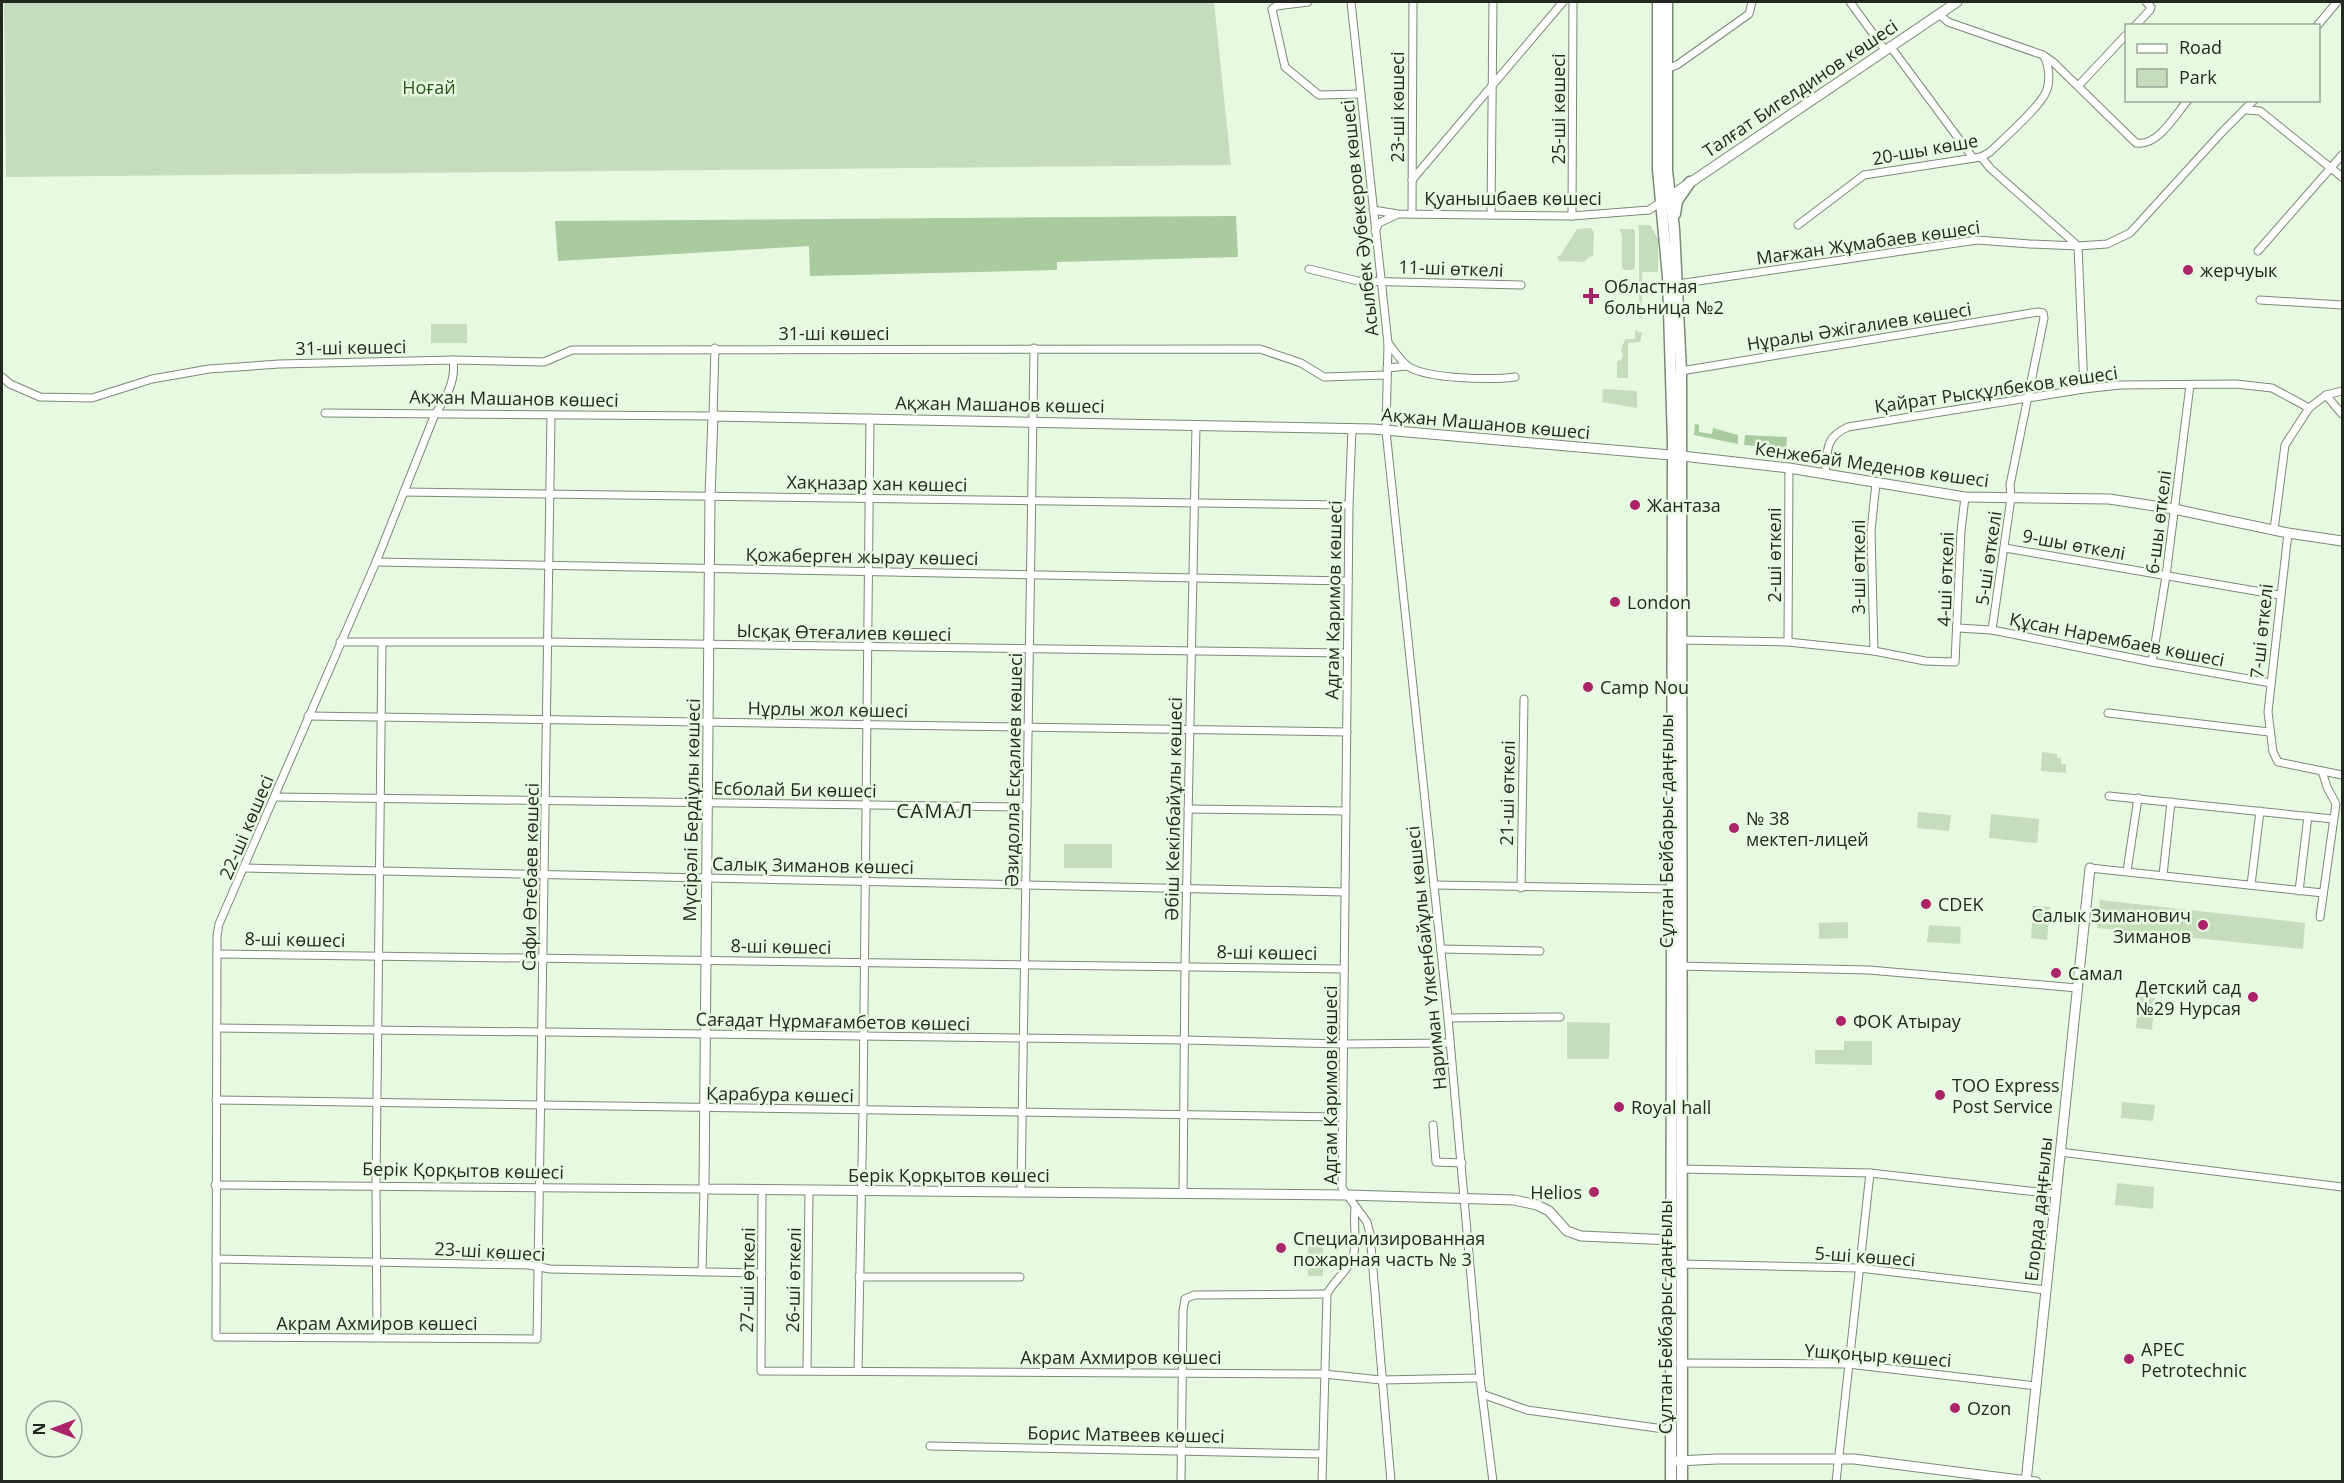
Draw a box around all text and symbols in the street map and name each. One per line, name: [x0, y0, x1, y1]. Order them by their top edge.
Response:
street label: Талғат Бигелдинов көшесі: [1698, 14, 1902, 162]
legend: [2125, 24, 2320, 102]
text: Road: [2179, 35, 2222, 59]
street label: 23-ші көшесі: [1385, 51, 1409, 163]
street label: 25-ші көшесі: [1546, 53, 1570, 165]
text: Park: [2179, 65, 2217, 89]
park label: Ноғай: [402, 75, 456, 99]
street label: Асылбек Әубекеров көшесі: [1335, 99, 1383, 337]
street label: 20-шы көше: [1870, 128, 1980, 170]
street label: Қуанышбаев көшесі: [1424, 186, 1602, 210]
street label: Мағжан Жұмабаев көшесі: [1755, 214, 1981, 270]
street label: 11-ші өткелі: [1398, 254, 1504, 282]
place label: жерчуык: [2200, 258, 2278, 282]
marker: жерчуык: [2181, 263, 2195, 277]
place label: Областная больница №2: [1604, 274, 1724, 319]
marker: Областная больница №2: [1582, 287, 1600, 305]
street label: Нұралы Әжiгалиев көшесi: [1745, 296, 1973, 356]
street label: 31-ші көшесі: [778, 321, 890, 345]
street label: 31-ші көшесі: [295, 334, 407, 360]
street label: Қайрат Рысқұлбеков көшесі: [1873, 360, 2119, 418]
street label: Ақжан Машанов көшесі: [409, 384, 619, 412]
street label: Ақжан Машанов көшесі: [895, 390, 1105, 418]
street label: Ақжан Машанов көшесі: [1381, 402, 1591, 444]
street label: Кенжебай Меденов көшесі: [1753, 436, 1991, 492]
street label: Хақназар хан көшесі: [786, 469, 968, 497]
street label: 6-шы өткелі: [2140, 469, 2176, 575]
place label: Жантаза: [1647, 493, 1721, 517]
marker: Жантаза: [1628, 498, 1642, 512]
street label: Адгам Каримов көшесі: [1319, 500, 1347, 700]
street label: 2-ші өткелі: [1762, 508, 1786, 602]
street label: 5-ші өткелі: [1970, 509, 2006, 607]
street label: 3-ші өткелі: [1846, 520, 1870, 614]
street label: 9-шы өткелі: [2021, 523, 2127, 565]
street label: 4-ші өткелі: [1931, 531, 1959, 627]
street label: Қожаберген жырау көшесі: [745, 542, 979, 570]
street label: 7-ші өткелі: [2244, 583, 2278, 679]
place label: London: [1627, 590, 1691, 614]
marker: London: [1608, 595, 1622, 609]
street label: Құсан Нарембаев көшесі: [2007, 606, 2227, 672]
street label: Ысқақ Өтеғалиев көшесі: [736, 618, 952, 646]
street label: Әзидолла Есқалиев көшесі: [999, 653, 1027, 887]
place label: Camp Nou: [1600, 675, 1689, 699]
marker: Camp Nou: [1581, 680, 1595, 694]
street label: Нұрлы жол көшесі: [748, 696, 908, 722]
street label: Әбіш Кекілбайұлы көшесі: [1159, 697, 1187, 921]
street label: Мүсірәлі Бердіұлы көшесі: [677, 698, 705, 922]
street label: Сұлтан Бейбарыс даңғылы: [1654, 714, 1678, 948]
street label: 21-ші өткелі: [1494, 740, 1520, 846]
street label: 22-ші көшесі: [213, 771, 279, 883]
street label: Есболай Би көшесі: [713, 776, 877, 802]
street label: Сафи Өтебаев көшесі: [516, 783, 544, 971]
district label: САМАЛ: [896, 797, 974, 824]
place label: № 38 мектеп-лицей: [1746, 806, 1869, 851]
marker: № 38 мектеп-лицей: [1727, 821, 1741, 835]
street label: Нариман Үлкенбайұлы көшесі: [1400, 825, 1452, 1091]
street label: Салық Зиманов көшесі: [712, 851, 914, 879]
place label: CDEK: [1938, 892, 1984, 916]
marker: CDEK: [1919, 897, 1933, 911]
place label: Салык Зиманович Зиманов: [2031, 903, 2191, 948]
marker: Салык Зиманович Зиманов: [2196, 918, 2210, 932]
street label: 8-шi көшесi: [244, 926, 346, 952]
street label: 8-шi көшесi: [730, 933, 832, 959]
street label: 8-шi көшесi: [1216, 939, 1318, 965]
place label: Самал: [2068, 961, 2123, 985]
marker: Самал: [2049, 966, 2063, 980]
place label: Детский сад №29 Нурсая: [2136, 975, 2241, 1020]
street label: Адгам Каримов көшесі: [1318, 985, 1342, 1185]
marker: Детский сад №29 Нурсая: [2246, 990, 2260, 1004]
street label: Сағадат Нұрмағамбетов көшесі: [696, 1007, 970, 1035]
place label: ФОК Атырау: [1853, 1009, 1962, 1033]
marker: ФОК Атырау: [1834, 1014, 1848, 1028]
place label: ТОО Express Post Service: [1952, 1073, 2060, 1118]
street label: Қарабура көшесі: [706, 1081, 854, 1107]
marker: ТОО Express Post Service: [1933, 1088, 1947, 1102]
place label: Royal hall: [1631, 1095, 1711, 1119]
marker: Royal hall: [1612, 1100, 1626, 1114]
street label: Елорда даңғылы: [2018, 1136, 2058, 1282]
street label: Берік Қорқытов көшесі: [362, 1156, 564, 1184]
street label: Берік Қорқытов көшесі: [848, 1163, 1050, 1187]
place label: Helios: [1530, 1180, 1582, 1204]
marker: Helios: [1587, 1185, 1601, 1199]
street label: Сұлтан Бейбарыс даңғылы: [1653, 1200, 1677, 1434]
place label: Специализированная пожарная часть № 3: [1293, 1226, 1485, 1271]
street label: 27-ші өткелі: [734, 1227, 760, 1333]
street label: 26-ші өткелі: [780, 1227, 806, 1333]
street label: 23-шi көшесi: [434, 1236, 546, 1266]
marker: Специализированная пожарная часть № 3: [1274, 1241, 1288, 1255]
street label: 5-ші көшесі: [1814, 1241, 1916, 1271]
street label: Акрам Ахмиров көшесі: [276, 1311, 478, 1335]
place label: APEC Petrotechnic: [2141, 1337, 2247, 1382]
street label: Үшқоңыр көшесі: [1804, 1338, 1952, 1372]
street label: Акрам Ахмиров көшесі: [1020, 1345, 1222, 1369]
marker: APEC Petrotechnic: [2122, 1352, 2136, 1366]
place label: Ozon: [1967, 1396, 2011, 1420]
north arrow: [24, 1399, 84, 1459]
marker: Ozon: [1948, 1401, 1962, 1415]
street label: Борис Матвеев көшесі: [1027, 1420, 1225, 1448]
text: N: [28, 1422, 50, 1436]

